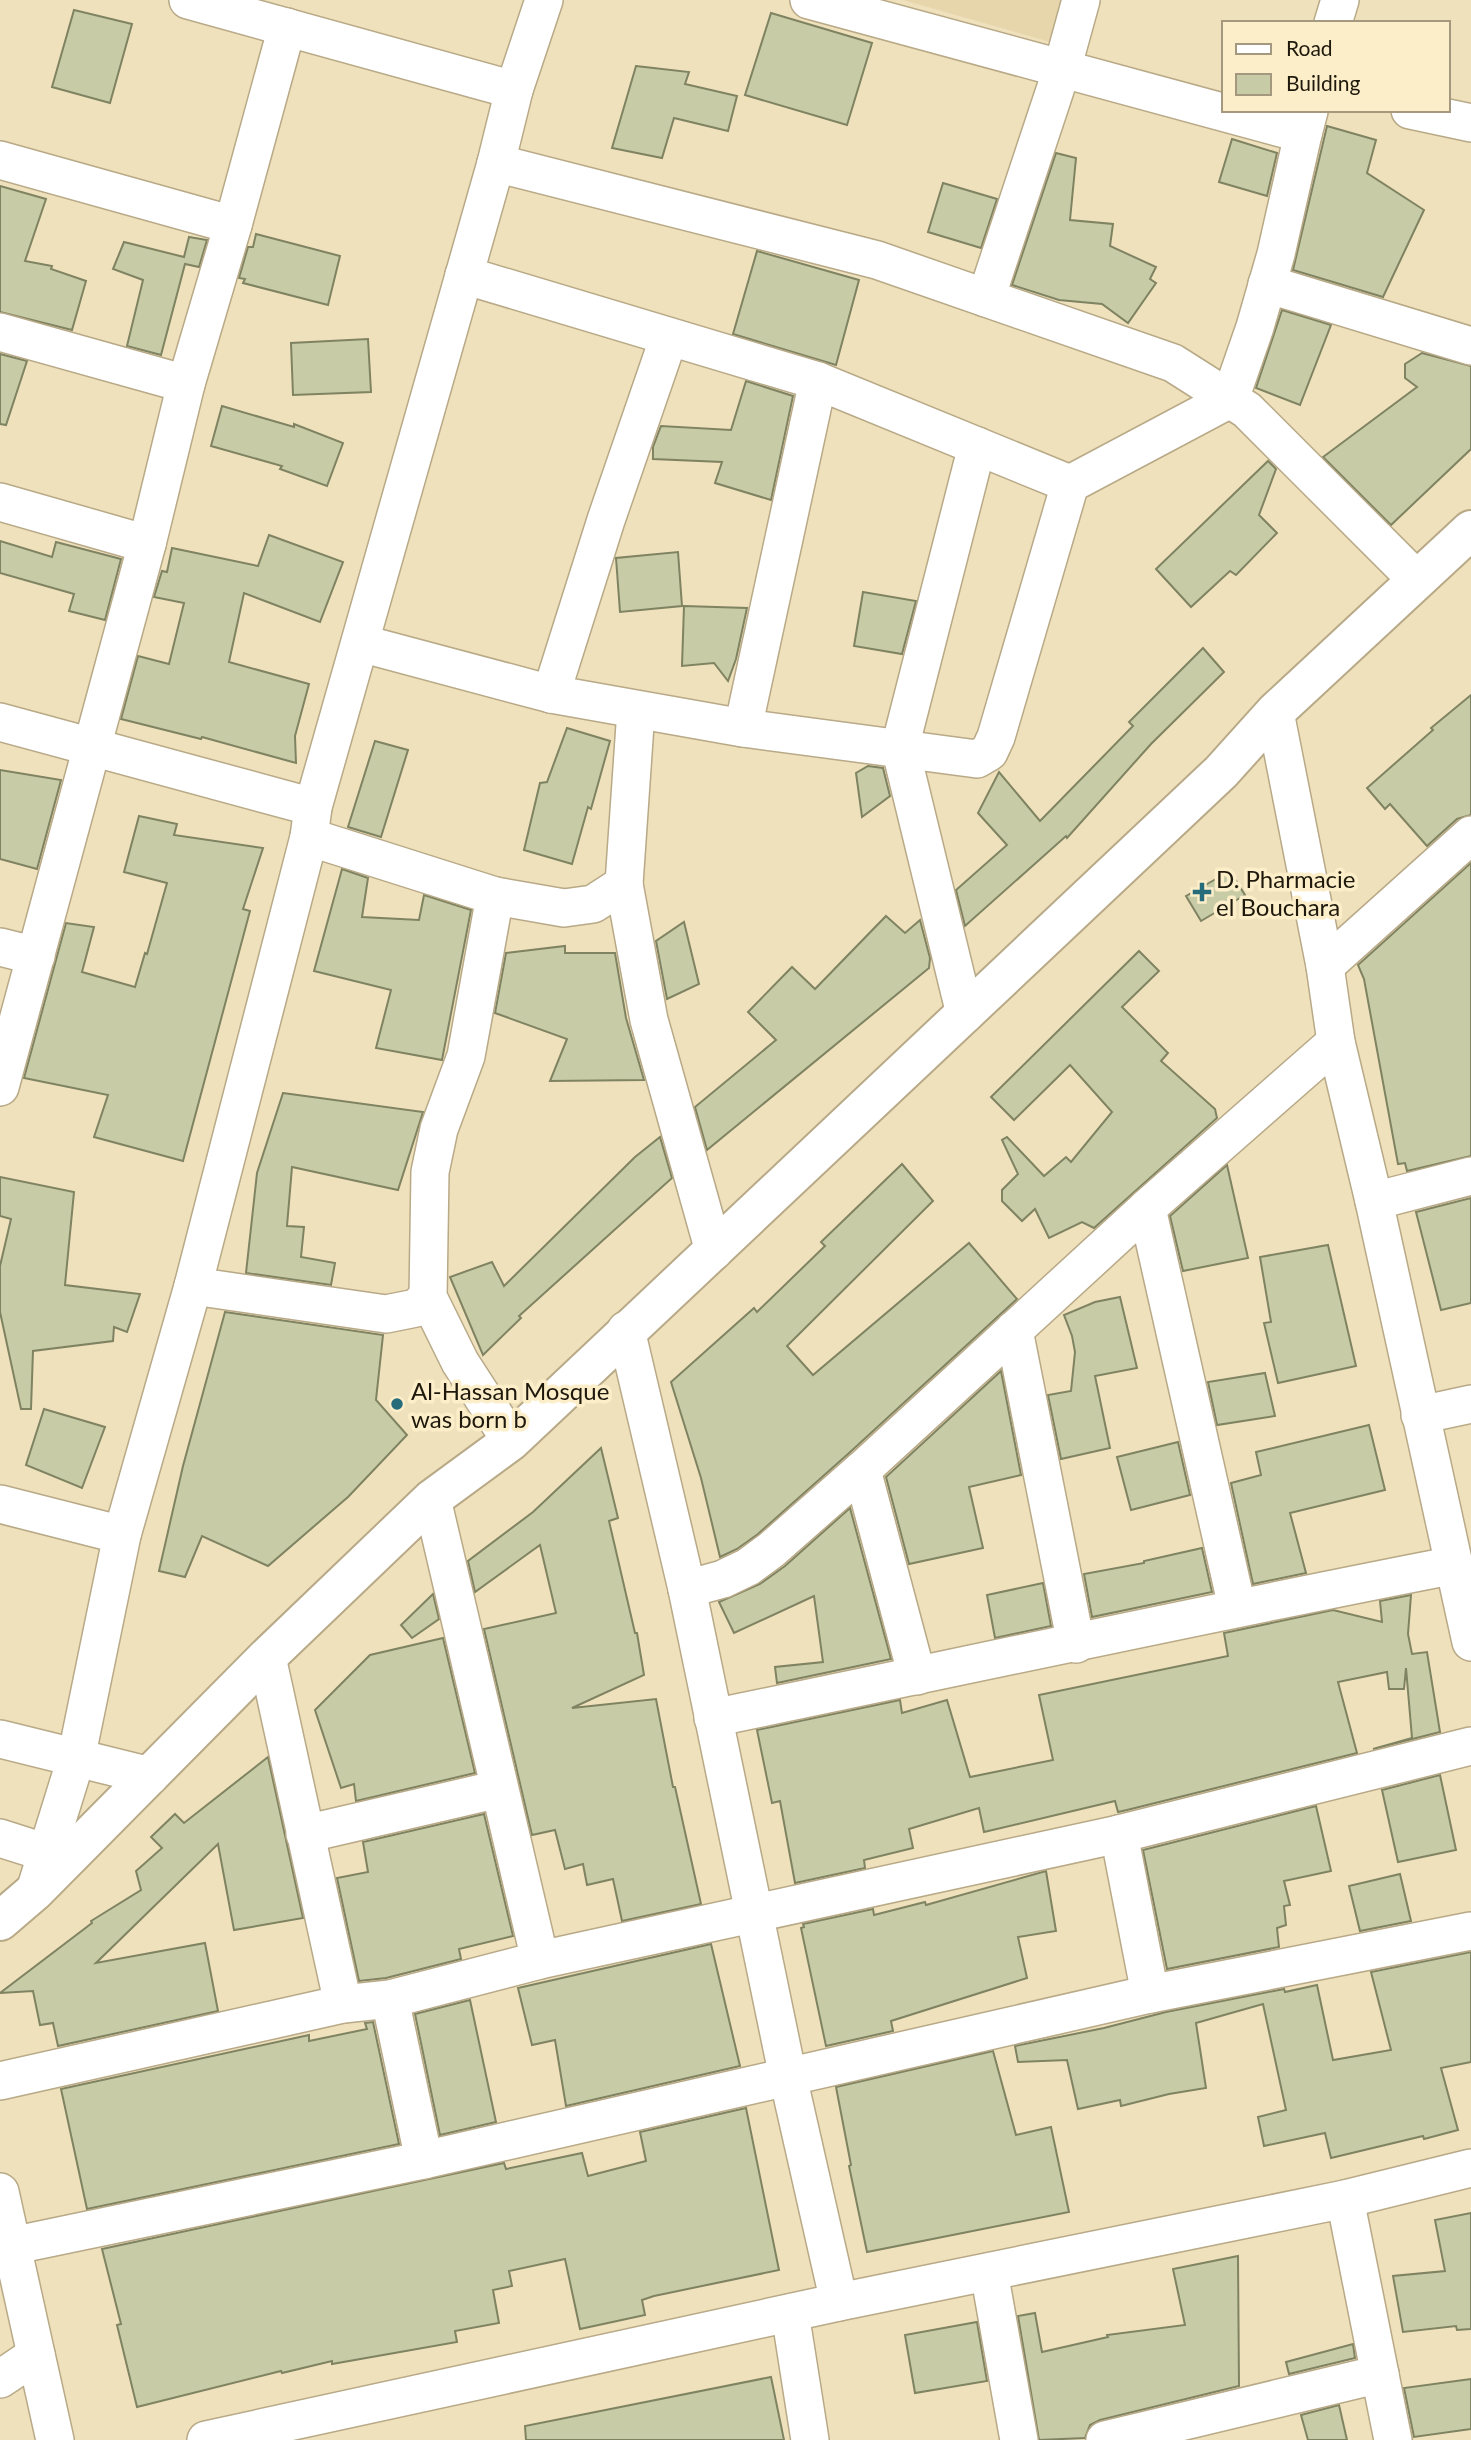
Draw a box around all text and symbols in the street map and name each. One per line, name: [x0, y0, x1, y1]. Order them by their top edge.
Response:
legend: [1222, 21, 1450, 112]
text: Road: [1286, 35, 1333, 60]
text: Building: [1286, 70, 1361, 95]
place label: D. Pharmacie el Bouchara: [1216, 864, 1355, 921]
marker: D. Pharmacie el Bouchara: [1194, 884, 1210, 900]
place label: Al-Hassan Mosque was born b: [411, 1376, 609, 1433]
marker: Al-Hassan Mosque was born b: [389, 1396, 405, 1412]

